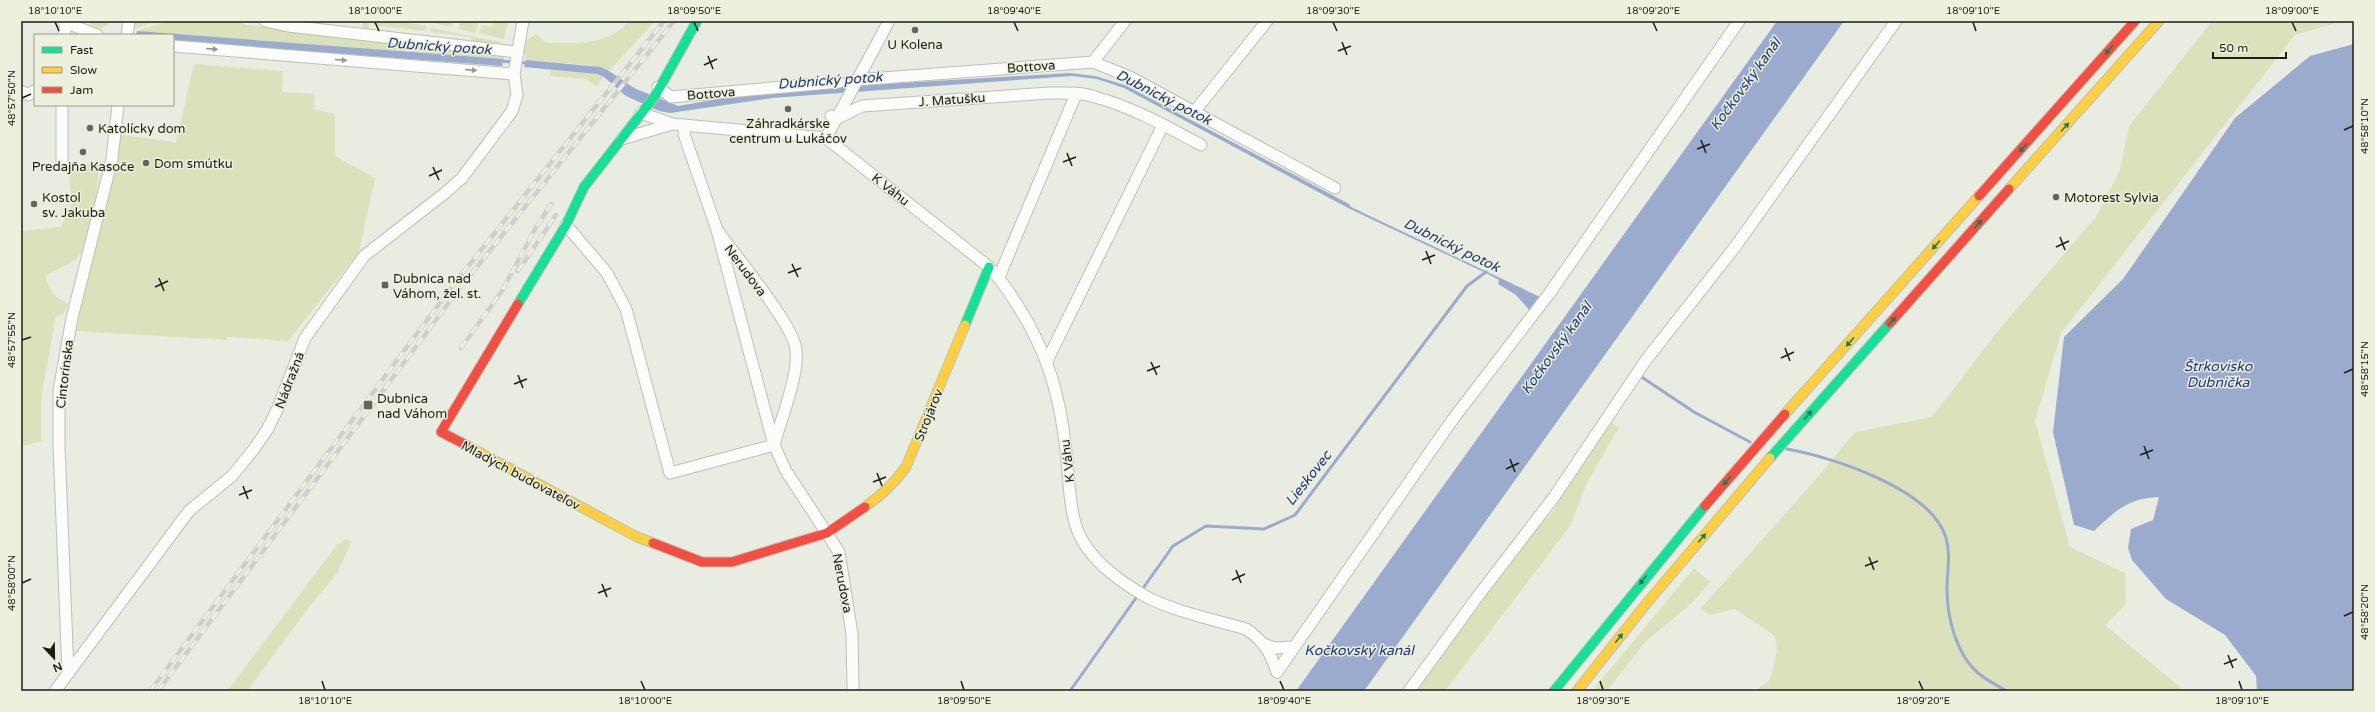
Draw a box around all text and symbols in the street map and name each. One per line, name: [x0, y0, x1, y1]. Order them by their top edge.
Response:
text: 18°10'10"E: [28, 5, 82, 17]
text: 18°10'00"E: [348, 5, 402, 17]
text: 18°09'50"E: [667, 5, 721, 17]
text: 18°09'40"E: [987, 5, 1041, 17]
text: 18°09'30"E: [1306, 5, 1360, 17]
text: 18°09'20"E: [1626, 5, 1680, 17]
text: 18°09'10"E: [1946, 5, 2000, 17]
text: 18°09'00"E: [2265, 5, 2319, 17]
marker: U Kolena: [910, 25, 920, 35]
legend: [34, 34, 174, 106]
water label: Dubnický potok: [386, 34, 493, 59]
water label: Kočkovský kanál: [1706, 34, 1785, 134]
scale bar: [2213, 34, 2286, 60]
place label: U Kolena: [887, 37, 943, 53]
text: 50 m: [2219, 41, 2248, 55]
text: Fast: [70, 43, 94, 57]
one-way arrow: [2104, 45, 2113, 56]
one-way arrow: [206, 46, 218, 53]
one-way arrow: [335, 56, 347, 63]
street label: Bottova: [1006, 57, 1056, 77]
text: Slow: [70, 63, 97, 77]
water label: Dubnický potok: [1113, 66, 1215, 129]
one-way arrow: [465, 67, 477, 74]
water label: Dubnický potok: [777, 68, 884, 93]
text: 48°57'50"N: [6, 70, 18, 126]
text: Jam: [70, 83, 93, 97]
street label: Bottova: [686, 84, 736, 104]
street label: J. Matušku: [918, 90, 986, 110]
text: 48°58'10"N: [2359, 98, 2371, 154]
marker: Záhradkárske centrum u Lukáčov: [783, 104, 793, 114]
place label: Záhradkárske centrum u Lukáčov: [729, 116, 847, 147]
place label: Katolícky dom: [98, 121, 186, 137]
one-way arrow: [2060, 122, 2069, 133]
marker: Katolícky dom: [85, 123, 95, 133]
one-way arrow: [2018, 142, 2027, 153]
marker: Predajňa Kasoče: [78, 147, 88, 157]
place label: Dom smútku: [154, 156, 233, 172]
marker: Dom smútku: [141, 158, 151, 168]
place label: Predajňa Kasoče: [32, 159, 134, 175]
street label: K Váhu: [868, 170, 912, 209]
place label: Kostol sv. Jakuba: [42, 190, 105, 221]
place label: Motorest Sylvia: [2064, 190, 2159, 206]
marker: Motorest Sylvia: [2051, 192, 2061, 202]
marker: Kostol sv. Jakuba: [29, 199, 39, 209]
water label: Dubnický potok: [1401, 215, 1504, 277]
one-way arrow: [1974, 219, 1983, 230]
one-way arrow: [1932, 240, 1941, 249]
street label: Nerudova: [721, 242, 770, 300]
place label: Dubnica nad Váhom, žel. st.: [393, 271, 482, 302]
marker: Dubnica nad Váhom, žel. st.: [380, 280, 390, 290]
water label: Kočkovský kanál: [1517, 298, 1596, 398]
text: 48°57'55"N: [6, 312, 18, 368]
one-way arrow: [1887, 316, 1896, 327]
one-way arrow: [1845, 336, 1854, 347]
street label: Cintorínska: [53, 339, 77, 410]
text: 48°58'15"N: [2359, 341, 2371, 397]
street label: Nádražná: [272, 350, 308, 411]
water label: Štrkovisko Dubnička: [2184, 358, 2254, 391]
street label: Strojárov: [911, 387, 947, 444]
place label: Dubnica nad Váhom: [377, 391, 447, 422]
marker: Dubnica nad Váhom: [362, 399, 374, 411]
one-way arrow: [1804, 410, 1813, 421]
street label: Mladých budovateľov: [458, 438, 583, 514]
street label: K Váhu: [1057, 438, 1079, 483]
water label: Lieskovec: [1282, 446, 1336, 509]
one-way arrow: [1723, 475, 1732, 486]
one-way arrow: [1698, 533, 1707, 544]
street label: Nerudova: [828, 552, 856, 614]
text: 48°58'00"N: [6, 555, 18, 611]
one-way arrow: [1639, 575, 1648, 586]
text: 48°58'20"N: [2359, 584, 2371, 640]
one-way arrow: [1615, 633, 1624, 644]
north arrow: [34, 638, 74, 678]
water label: Kočkovský kanál: [1304, 642, 1415, 659]
text: N: [51, 659, 64, 674]
text: 18°10'10"E: [298, 695, 352, 707]
text: 18°10'00"E: [618, 695, 672, 707]
text: 18°09'50"E: [937, 695, 991, 707]
text: 18°09'40"E: [1257, 695, 1311, 707]
text: 18°09'30"E: [1576, 695, 1630, 707]
text: 18°09'20"E: [1896, 695, 1950, 707]
text: 18°09'10"E: [2215, 695, 2269, 707]

